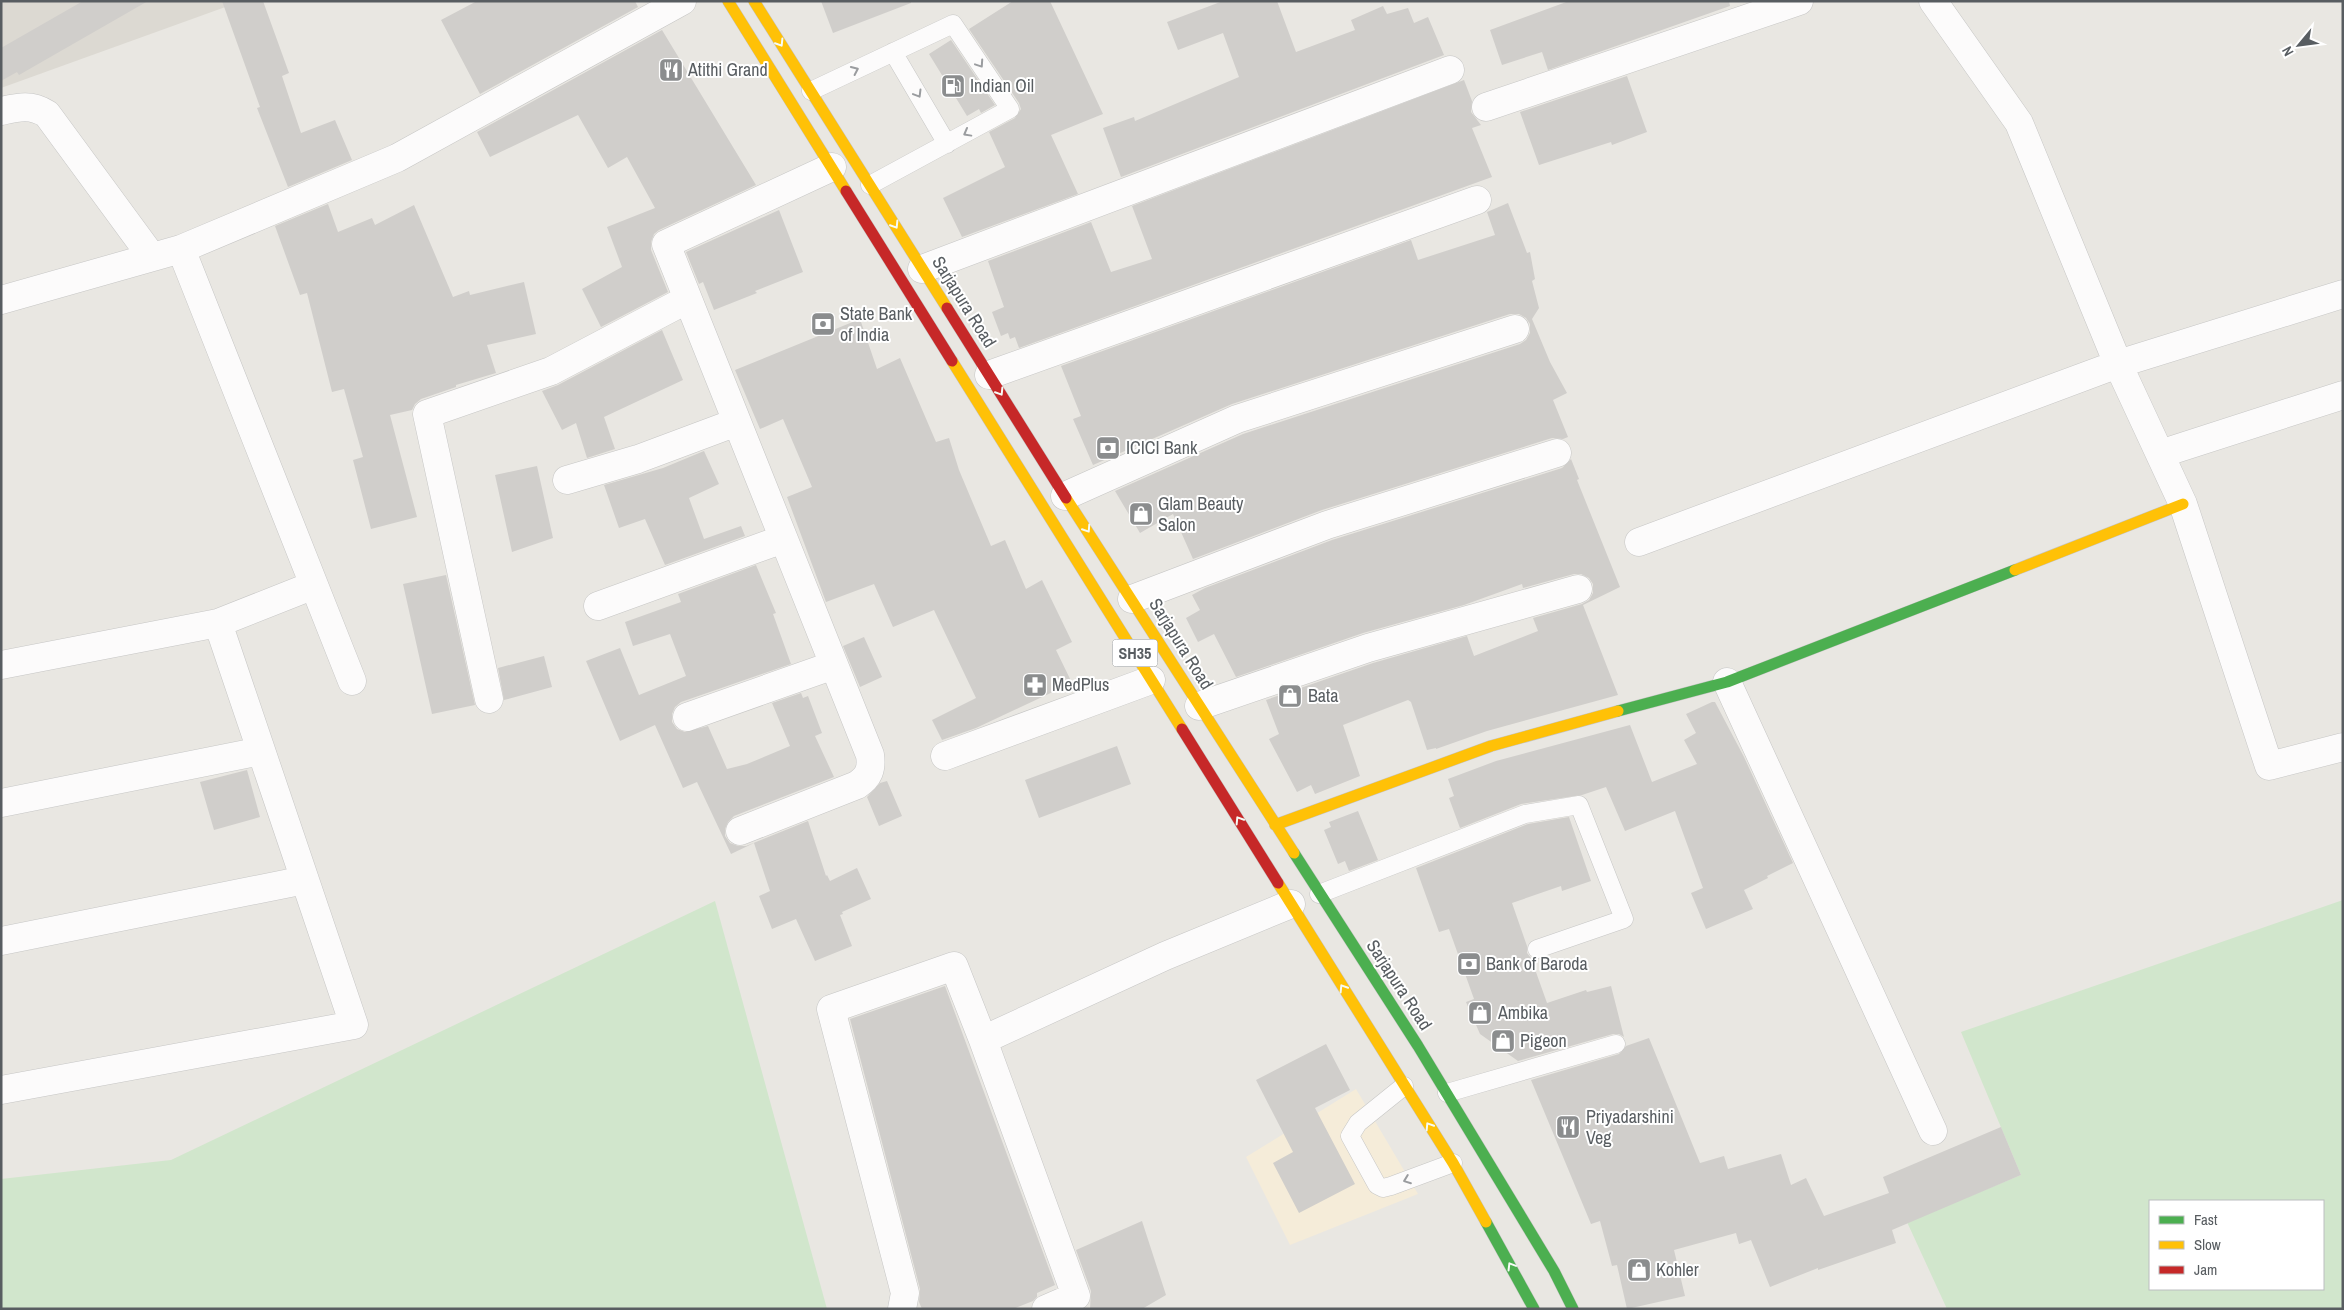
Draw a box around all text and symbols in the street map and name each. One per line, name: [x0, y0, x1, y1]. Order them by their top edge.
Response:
north arrow: [2274, 20, 2324, 70]
one-way arrow: [774, 37, 784, 46]
text: N: [2278, 43, 2298, 59]
restaurant icon: Atithi Grand: [658, 57, 684, 83]
place label: Atithi Grand: [687, 57, 768, 82]
one-way arrow: [974, 59, 983, 68]
one-way arrow: [850, 66, 859, 77]
fuel station icon: Indian Oil: [940, 73, 966, 99]
place label: Indian Oil: [970, 73, 1034, 98]
one-way arrow: [911, 89, 921, 98]
one-way arrow: [963, 126, 972, 136]
one-way arrow: [888, 219, 898, 228]
street label: Sarjapura Road: [926, 251, 1002, 352]
place label: State Bank of India: [840, 301, 913, 347]
bank icon: State Bank of India: [810, 311, 836, 337]
one-way arrow: [993, 386, 1003, 395]
bank icon: ICICI Bank: [1095, 435, 1121, 461]
place label: ICICI Bank: [1126, 435, 1198, 460]
place label: Glam Beauty Salon: [1158, 491, 1244, 537]
shop icon: Glam Beauty Salon: [1128, 501, 1154, 527]
one-way arrow: [1081, 523, 1090, 533]
street label: Sarjapura Road: [1143, 593, 1219, 694]
road number: SH35: [1112, 640, 1158, 666]
pharmacy icon: MedPlus: [1022, 672, 1048, 698]
place label: MedPlus: [1052, 672, 1109, 697]
shop icon: Bata: [1277, 683, 1303, 709]
place label: Bata: [1308, 683, 1338, 708]
one-way arrow: [1235, 817, 1245, 826]
street label: Sarjapura Road: [1361, 935, 1438, 1035]
bank icon: Bank of Baroda: [1456, 951, 1482, 977]
place label: Bank of Baroda: [1486, 951, 1588, 976]
one-way arrow: [1340, 984, 1350, 993]
shop icon: Ambika: [1467, 1000, 1493, 1026]
place label: Ambika: [1497, 1000, 1548, 1025]
shop icon: Pigeon: [1490, 1028, 1516, 1054]
place label: Pigeon: [1520, 1028, 1567, 1053]
place label: Priyadarshini Veg: [1586, 1104, 1674, 1150]
restaurant icon: Priyadarshini Veg: [1555, 1114, 1581, 1140]
one-way arrow: [1426, 1122, 1436, 1131]
one-way arrow: [1403, 1174, 1412, 1184]
legend: [2149, 1200, 2324, 1290]
text: Fast: [2194, 1209, 2218, 1230]
text: Slow: [2194, 1234, 2221, 1255]
shop icon: Kohler: [1626, 1257, 1652, 1283]
place label: Kohler: [1656, 1257, 1699, 1282]
text: Jam: [2194, 1259, 2217, 1280]
one-way arrow: [1508, 1262, 1518, 1271]

